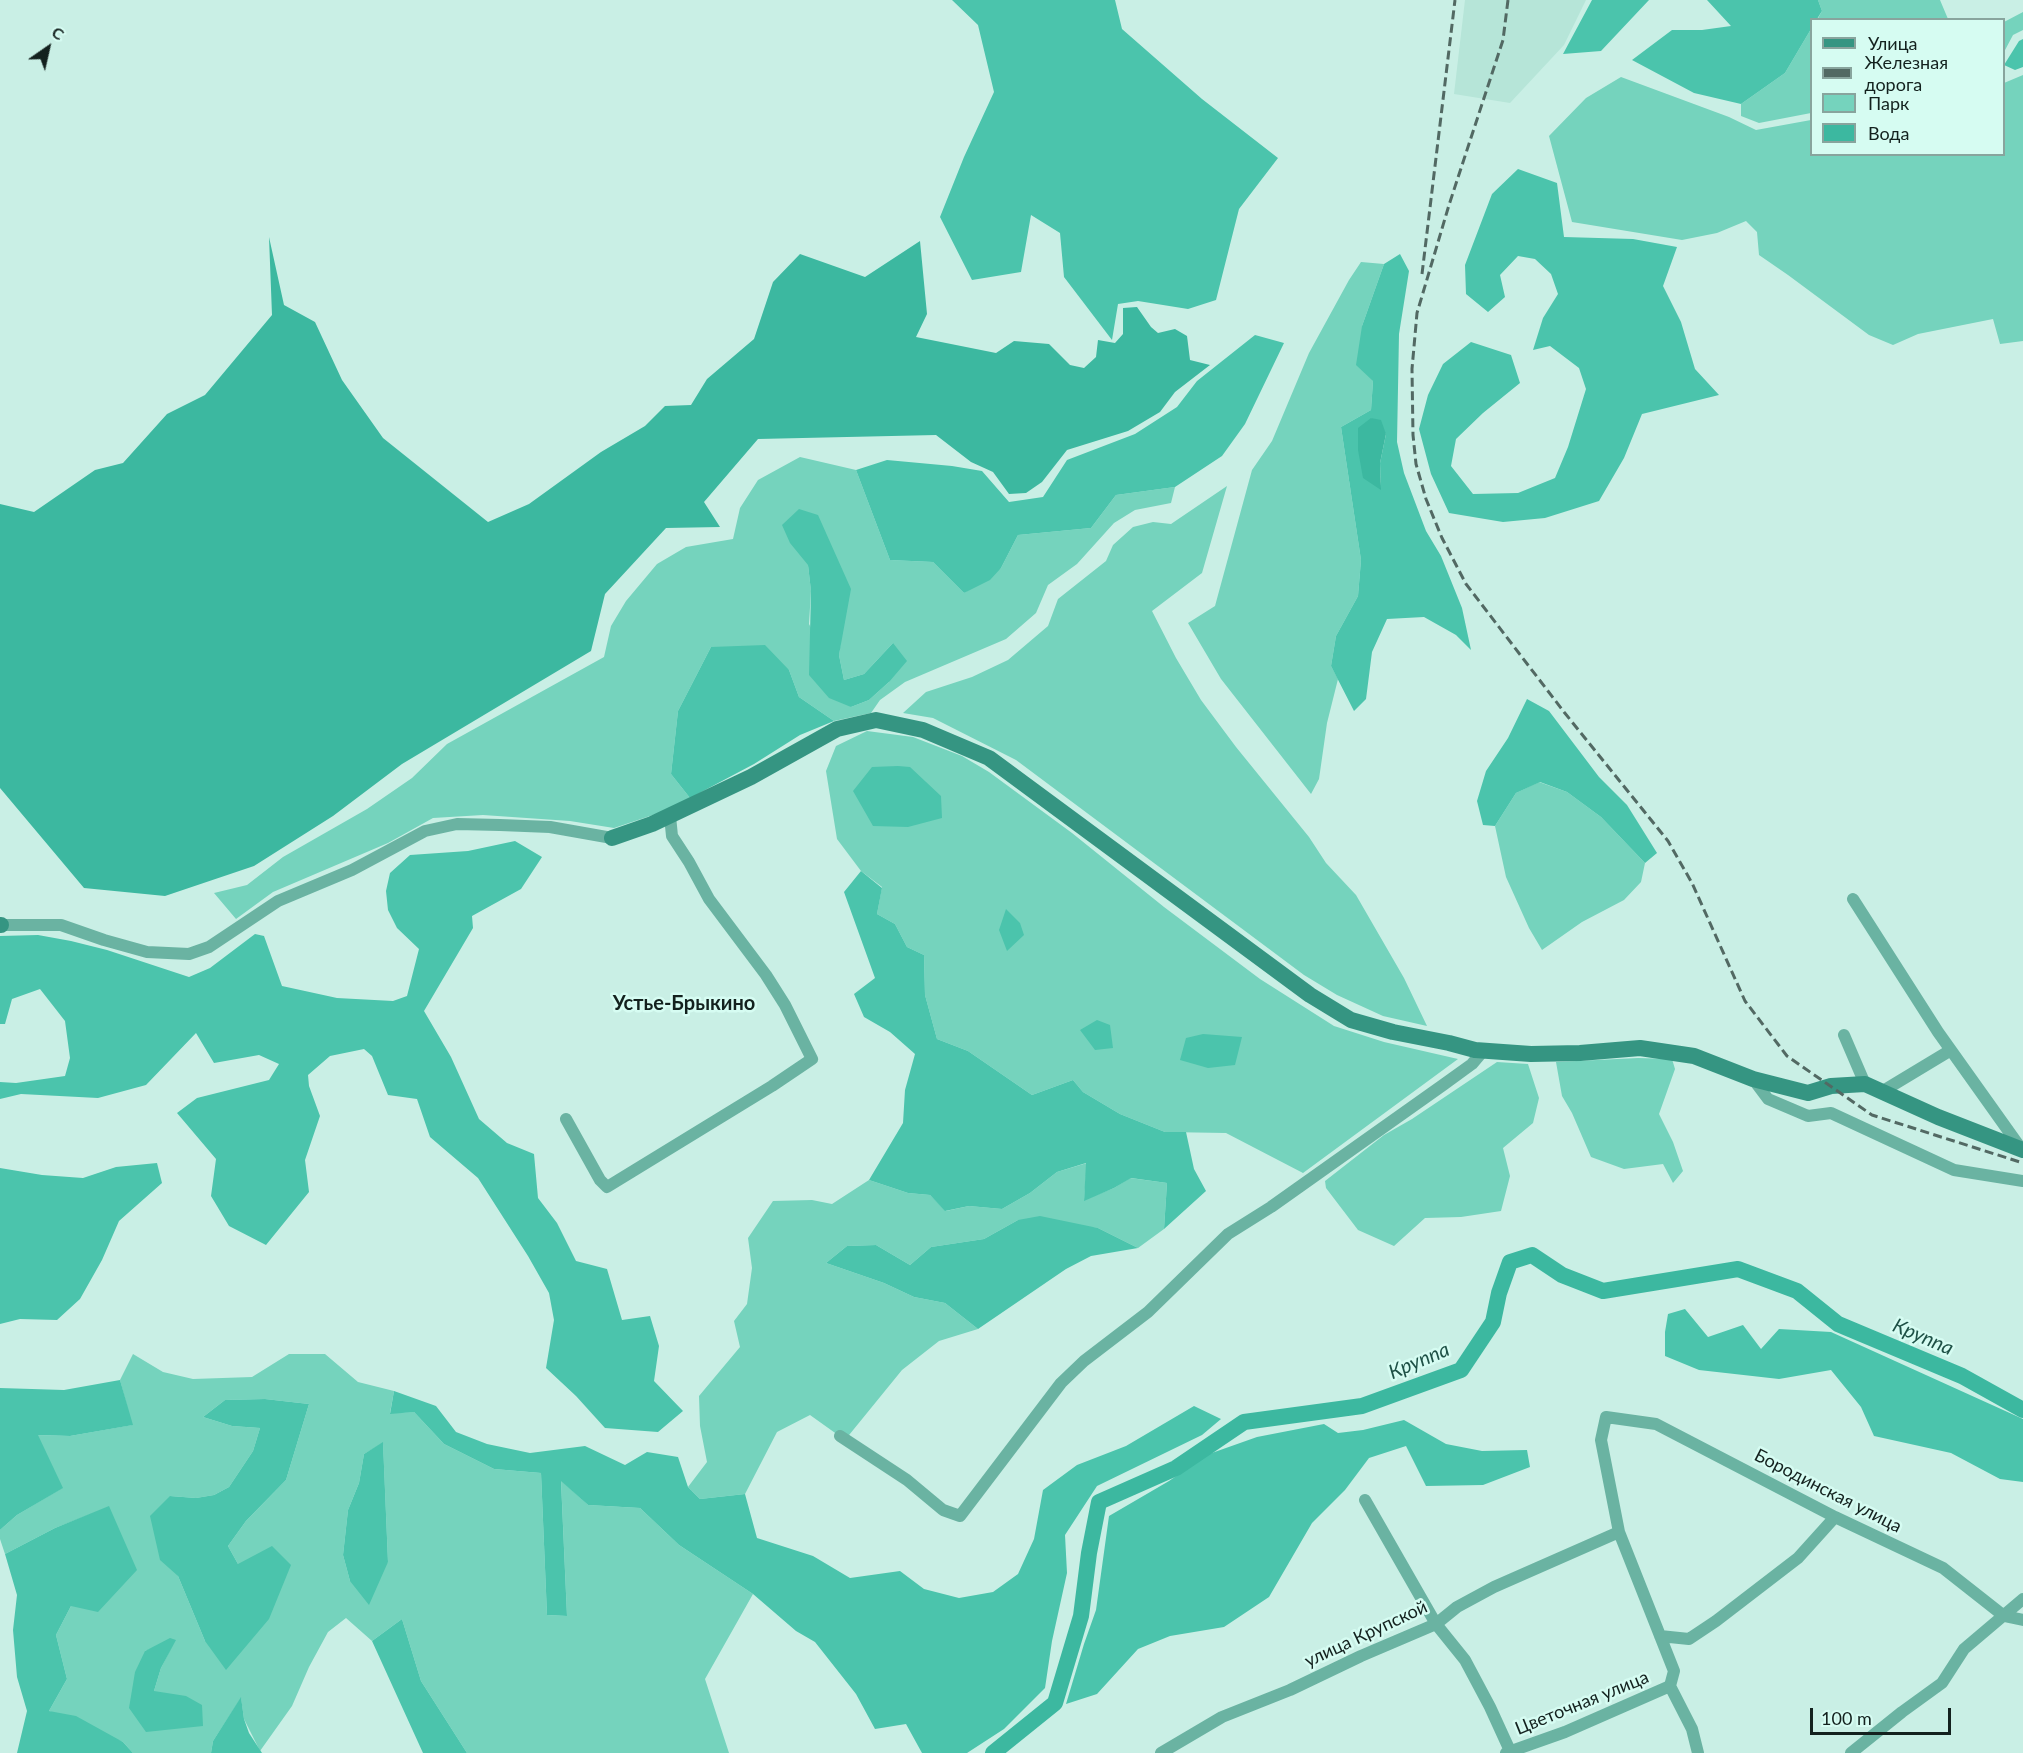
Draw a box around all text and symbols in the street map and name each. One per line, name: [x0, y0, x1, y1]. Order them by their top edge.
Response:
north arrow: [18, 18, 78, 78]
legend: [1810, 18, 2005, 156]
text: С: [49, 22, 68, 44]
text: Улица: [1868, 32, 1918, 54]
text: Железная дорога: [1864, 51, 1948, 95]
text: Парк: [1868, 92, 1909, 114]
text: Вода: [1868, 122, 1909, 144]
district label: Устье-Брыкино: [613, 992, 755, 1016]
water label: Круппа: [1889, 1314, 1957, 1360]
water label: Круппа: [1385, 1338, 1453, 1384]
street label: Бородинская улица: [1751, 1445, 1905, 1537]
street label: улица Крупской: [1301, 1596, 1431, 1672]
street label: Цветочная улица: [1512, 1666, 1652, 1740]
scale bar: [1813, 1696, 1954, 1734]
text: 100 m: [1821, 1707, 1872, 1729]

